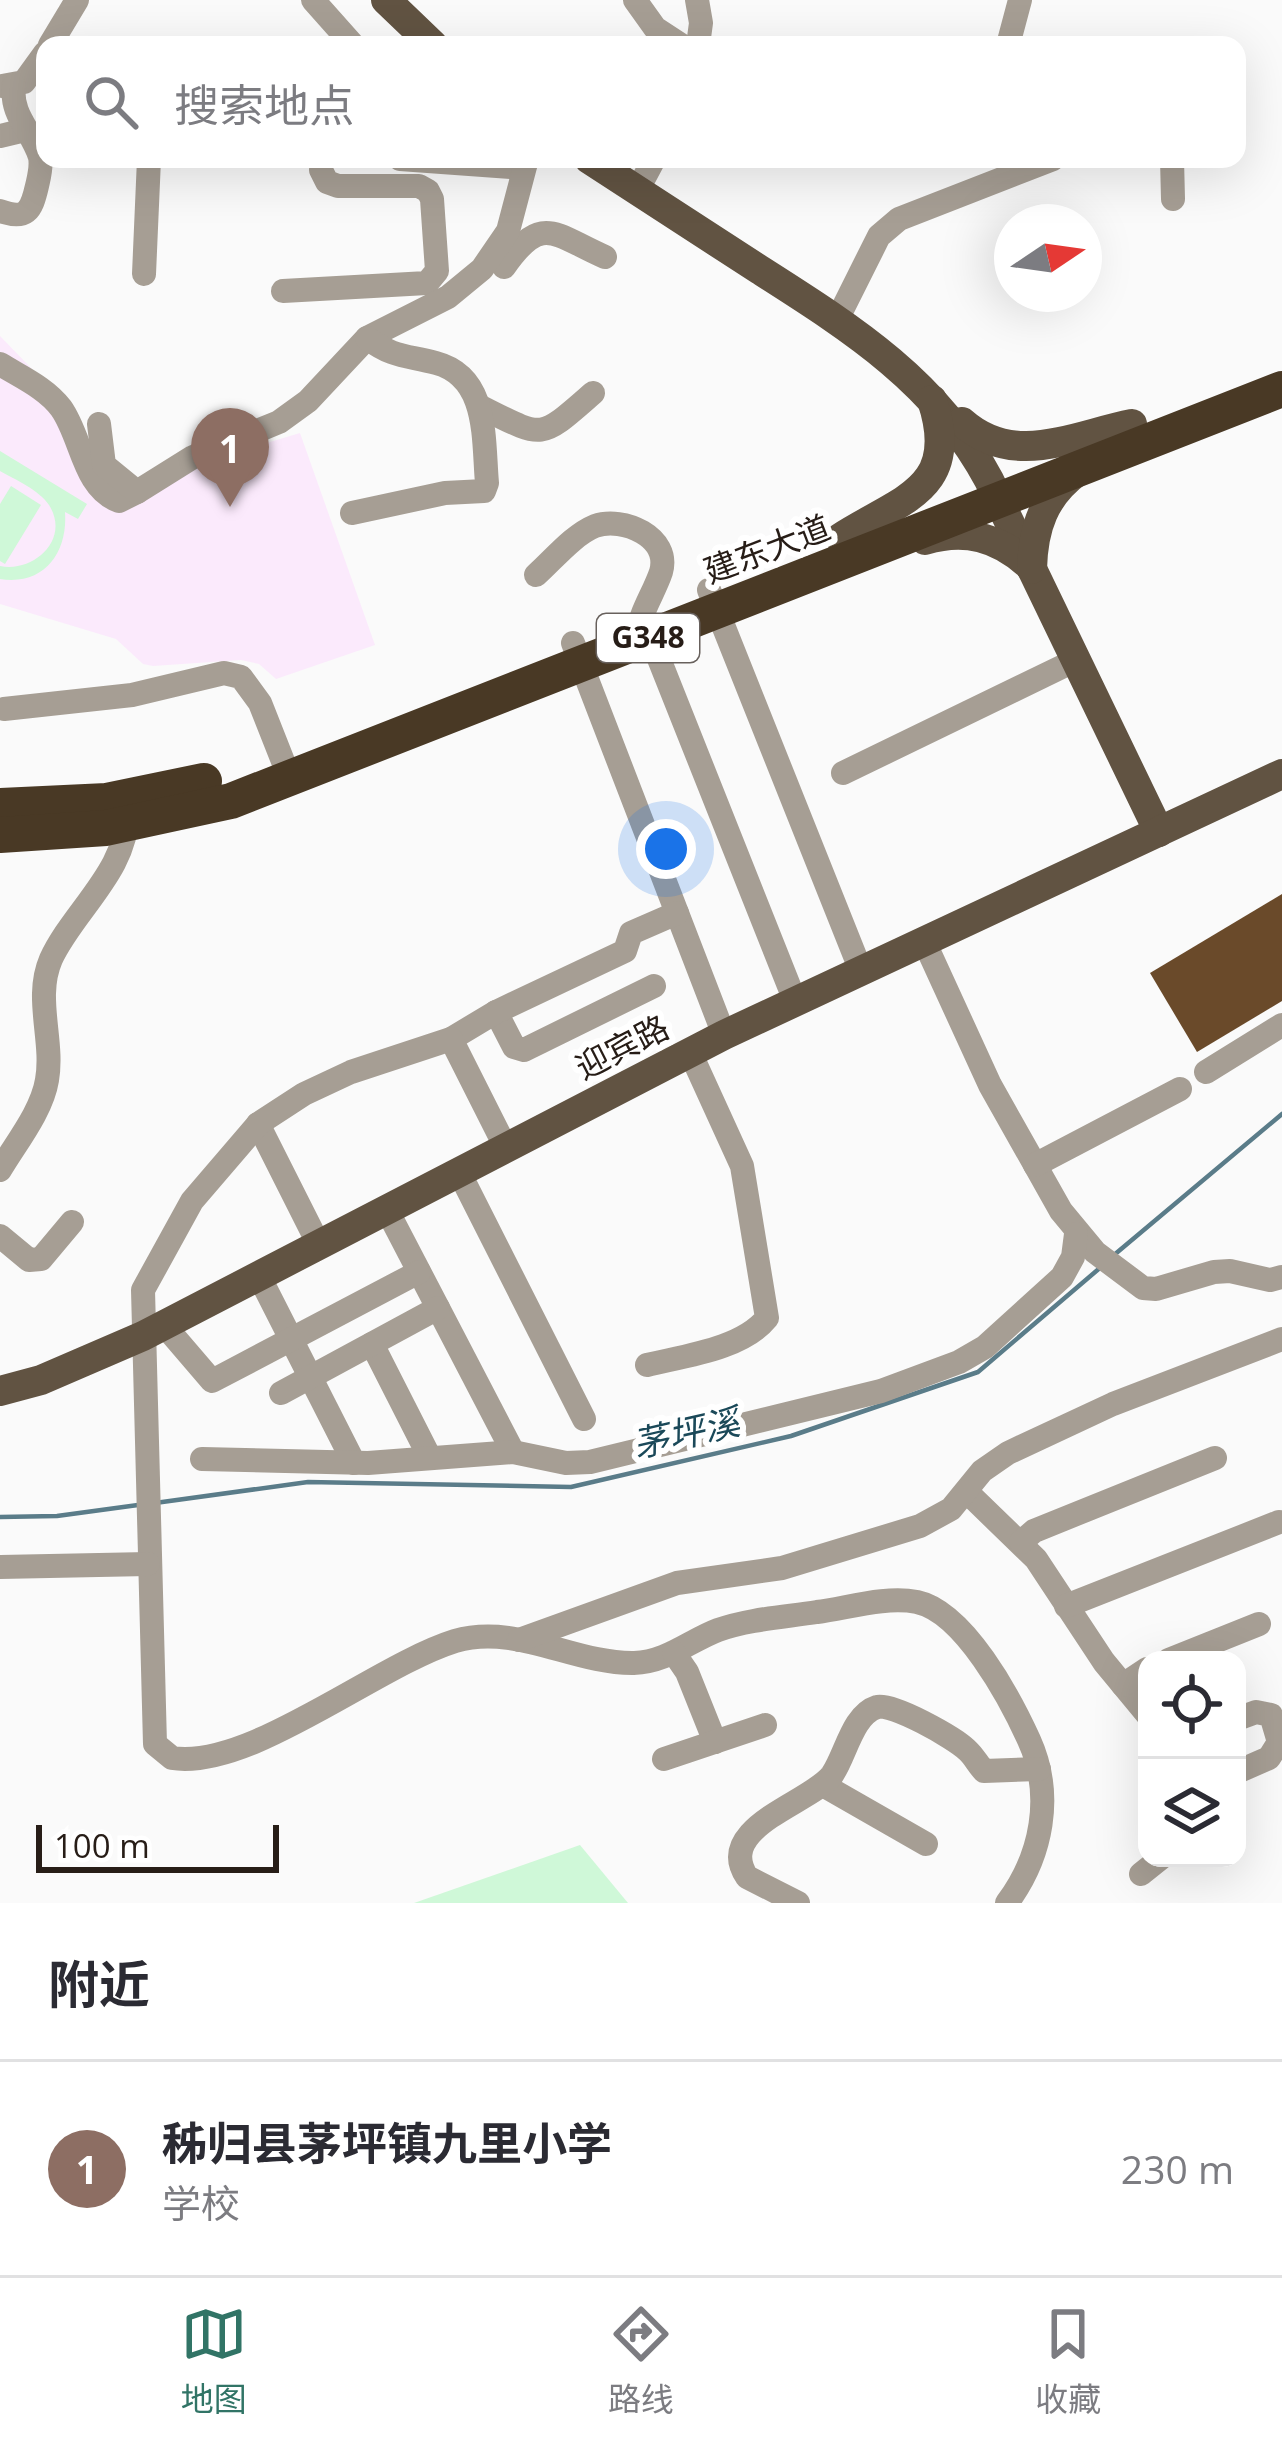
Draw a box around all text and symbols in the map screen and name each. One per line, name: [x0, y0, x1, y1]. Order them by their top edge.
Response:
search box: [36, 36, 1246, 168]
icon: search: [78, 69, 144, 135]
text: 搜索地点: [174, 74, 354, 135]
north arrow: [994, 204, 1102, 312]
pin: 1: [191, 408, 269, 507]
street label: 建东大道: [697, 504, 837, 593]
road number: G348: [597, 614, 699, 662]
your location: [636, 819, 696, 879]
street label: 迎宾路: [567, 1004, 676, 1089]
water label: 茅坪溪: [628, 1396, 748, 1469]
map controls: [1138, 1651, 1246, 1867]
button: locate: [1138, 1651, 1246, 1759]
button: layers: [1138, 1759, 1246, 1867]
scale bar: [36, 1819, 279, 1872]
text: 100 m: [54, 1823, 150, 1868]
text: 附近: [48, 1948, 150, 2018]
text: 秭归县茅坪镇九里小学: [162, 2112, 612, 2173]
text: 1: [76, 2142, 98, 2195]
text: 230 m: [1121, 2142, 1234, 2195]
text: 学校: [162, 2176, 240, 2229]
tab: 地图: [181, 2301, 247, 2421]
tab: 路线: [608, 2301, 674, 2421]
tab: 收藏: [1035, 2301, 1101, 2421]

